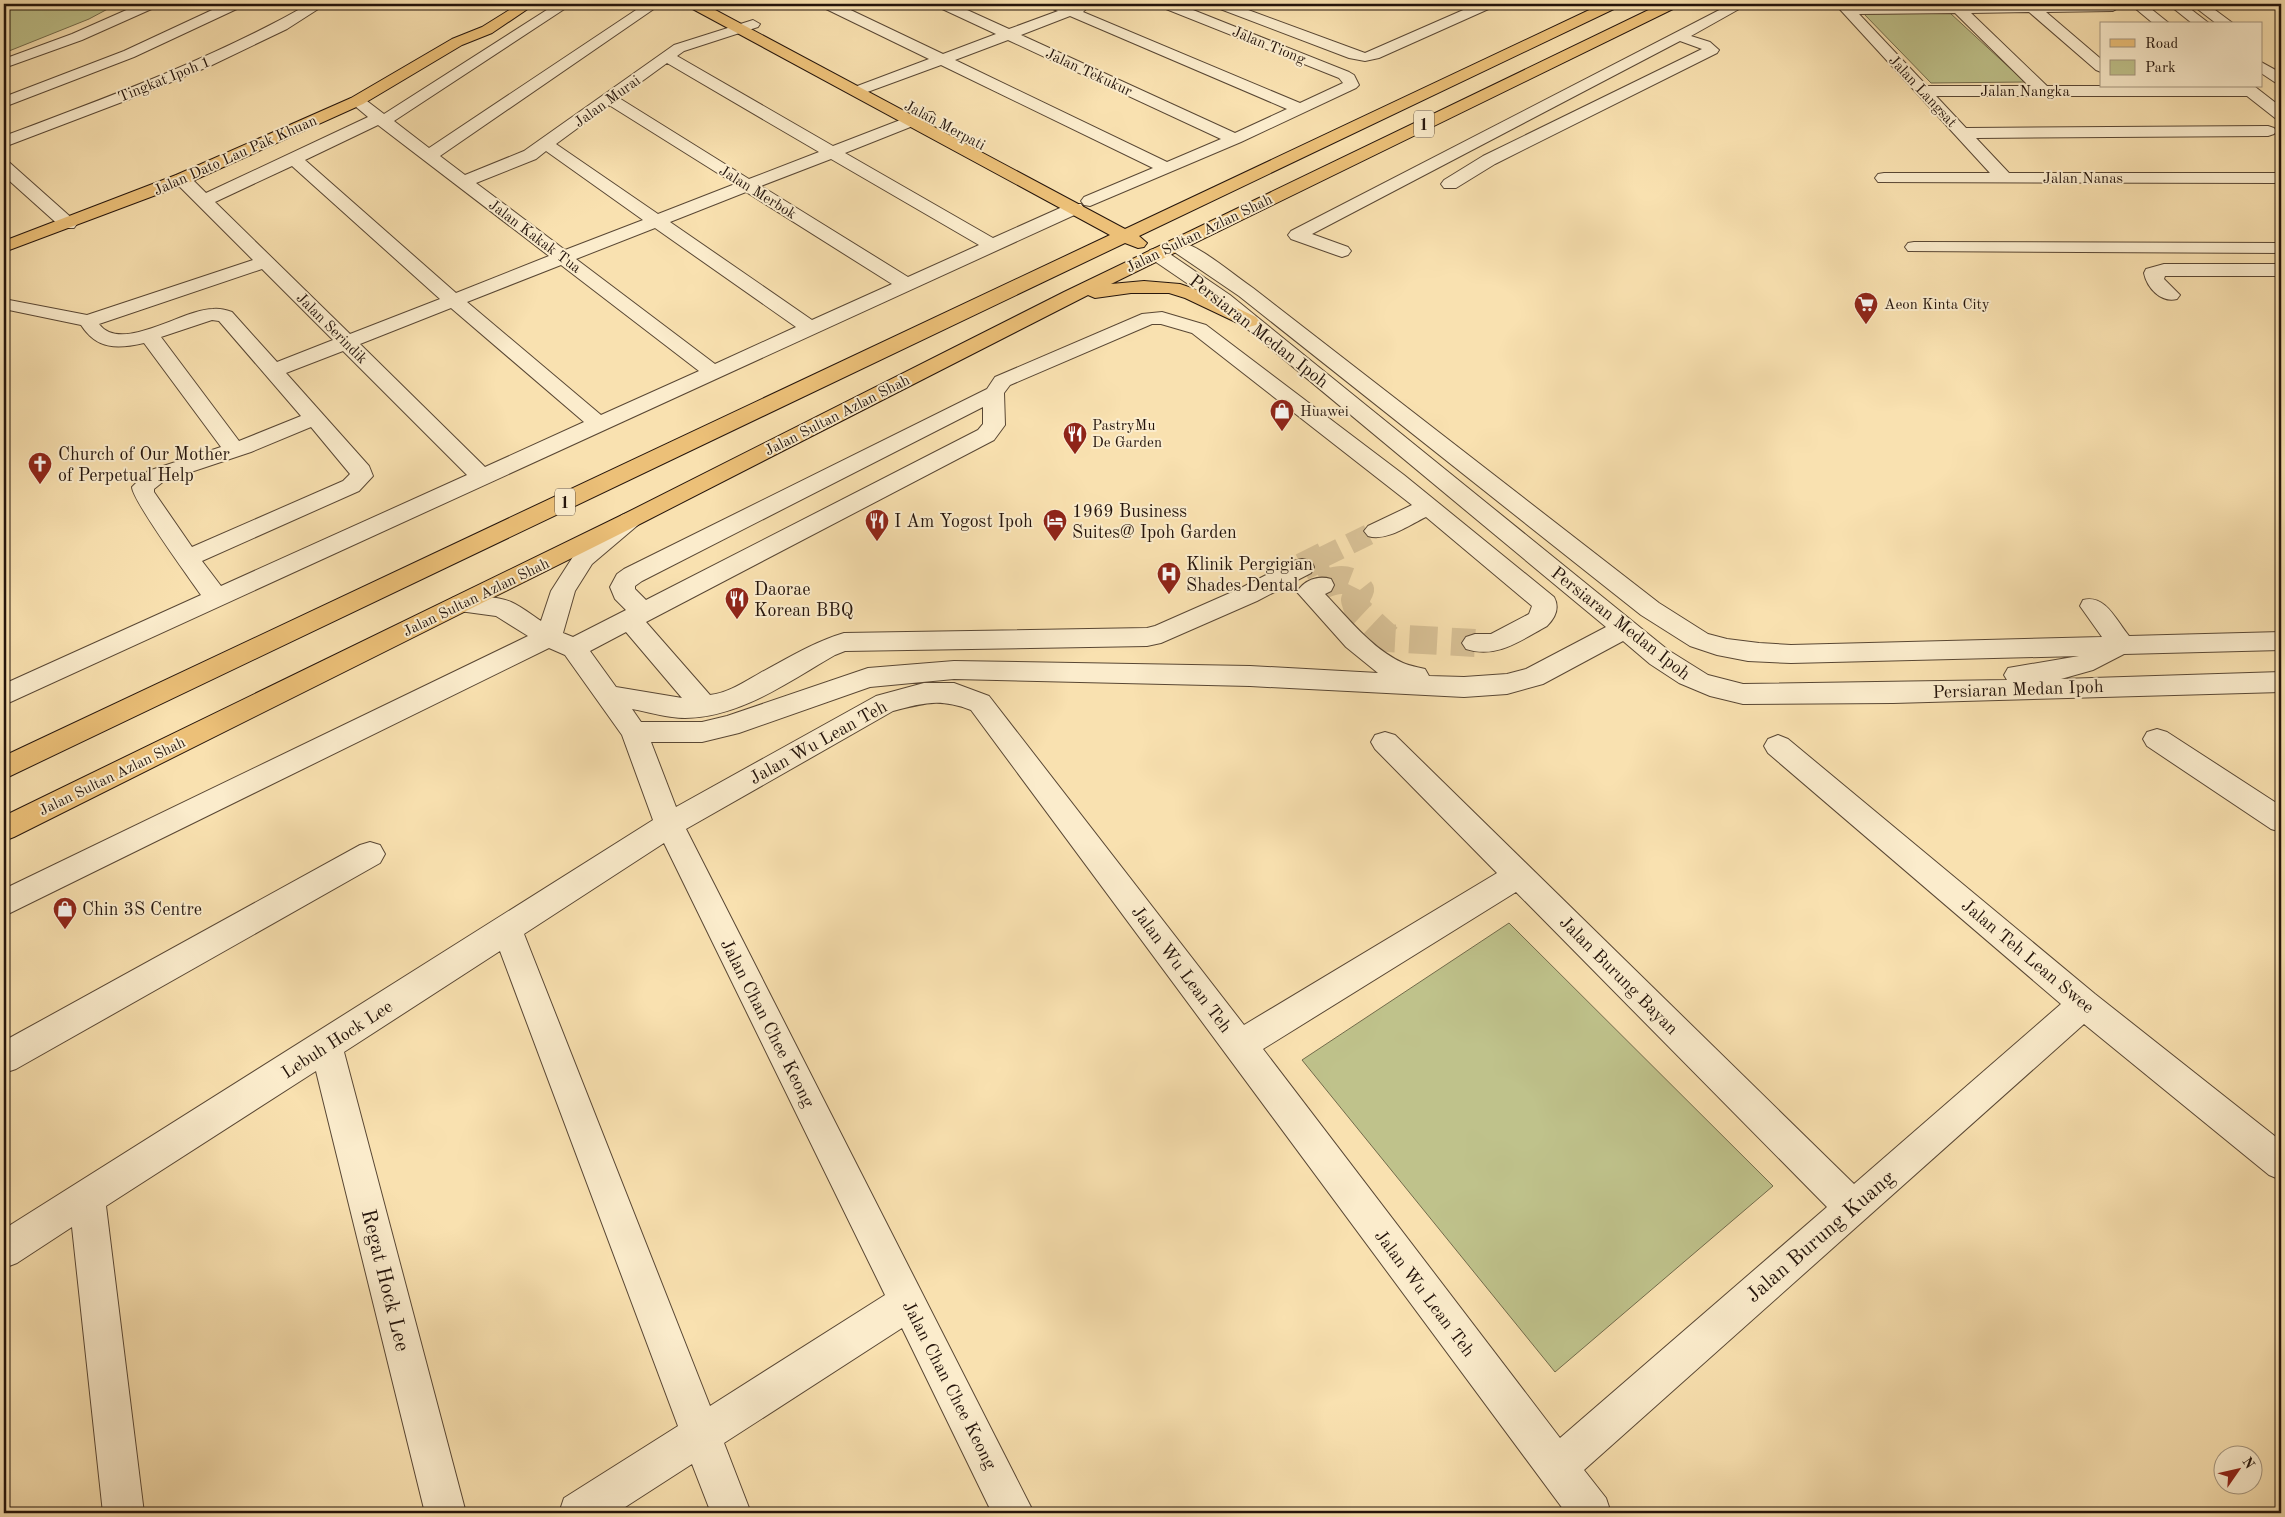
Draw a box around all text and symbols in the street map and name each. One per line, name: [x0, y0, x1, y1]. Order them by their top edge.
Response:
legend: [2100, 22, 2262, 88]
street label: Jalan Tiong: [1230, 25, 1307, 68]
text: Road: [2145, 37, 2179, 52]
street label: Jalan Tekukur: [1043, 47, 1134, 100]
street label: Jalan Langsat: [1885, 53, 1959, 131]
street label: Tingkat Ipoh 1: [116, 55, 213, 106]
text: Park: [2145, 61, 2176, 76]
street label: Jalan Murai: [572, 73, 644, 131]
street label: Jalan Nangka: [1980, 85, 2070, 100]
street label: Jalan Merpati: [901, 99, 987, 154]
road number: 1: [1414, 110, 1434, 138]
street label: Jalan Dato Lau Pak Khuan: [152, 114, 319, 199]
street label: Jalan Merbok: [716, 164, 799, 223]
street label: Jalan Nanas: [2043, 172, 2123, 187]
street label: Jalan Sultan Azlan Shah: [1124, 192, 1275, 276]
street label: Jalan Kakak Tua: [485, 198, 584, 277]
street label: Persiaran Medan Ipoh: [1185, 272, 1332, 392]
street label: Jalan Serindik: [293, 291, 369, 368]
supermarket icon: Aeon Kinta City: [1853, 291, 1879, 325]
place label: Aeon Kinta City: [1884, 298, 1990, 313]
street label: Jalan Sultan Azlan Shah: [763, 373, 913, 459]
shop icon: Huawei: [1269, 398, 1295, 432]
place label: Huawei: [1300, 405, 1349, 420]
place label: PastryMu De Garden: [1092, 419, 1162, 451]
restaurant icon: PastryMu De Garden: [1062, 421, 1088, 455]
place label: Church of Our Mother of Perpetual Help: [58, 446, 230, 485]
church icon: Church of Our Mother of Perpetual Help: [27, 451, 53, 485]
road number: 1: [555, 488, 575, 516]
place label: 1969 Business Suites@ Ipoh Garden: [1072, 503, 1237, 542]
restaurant icon: I Am Yogost Ipoh: [864, 508, 890, 542]
hotel icon: 1969 Business Suites@ Ipoh Garden: [1042, 508, 1068, 542]
place label: I Am Yogost Ipoh: [894, 513, 1033, 531]
street label: Jalan Sultan Azlan Shah: [401, 556, 552, 640]
place label: Klinik Pergigian Shades Dental: [1186, 556, 1313, 595]
hospital icon: Klinik Pergigian Shades Dental: [1156, 561, 1182, 595]
street label: Persiaran Medan Ipoh: [1547, 564, 1694, 684]
place label: Daorae Korean BBQ: [754, 581, 853, 620]
restaurant icon: Daorae Korean BBQ: [724, 586, 750, 620]
street label: Persiaran Medan Ipoh: [1932, 678, 2104, 702]
street label: Jalan Wu Lean Teh: [747, 698, 890, 788]
street label: Jalan Sultan Azlan Shah: [37, 735, 188, 819]
shop icon: Chin 3S Centre: [52, 896, 78, 930]
street label: Jalan Teh Lean Swee: [1958, 896, 2097, 1017]
place label: Chin 3S Centre: [82, 901, 202, 919]
street label: Jalan Wu Lean Teh: [1128, 903, 1235, 1037]
street label: Jalan Burung Bayan: [1556, 913, 1681, 1039]
street label: Jalan Chan Chee Keong: [717, 936, 818, 1111]
street label: Lebuh Hock Lee: [279, 997, 396, 1082]
street label: Jalan Burung Kuang: [1743, 1167, 1900, 1307]
street label: Regat Hock Lee: [357, 1207, 412, 1354]
street label: Jalan Wu Lean Teh: [1371, 1227, 1478, 1361]
street label: Jalan Chan Chee Keong: [899, 1298, 1000, 1473]
north arrow: [2212, 1444, 2262, 1494]
text: N: [2239, 1455, 2257, 1472]

